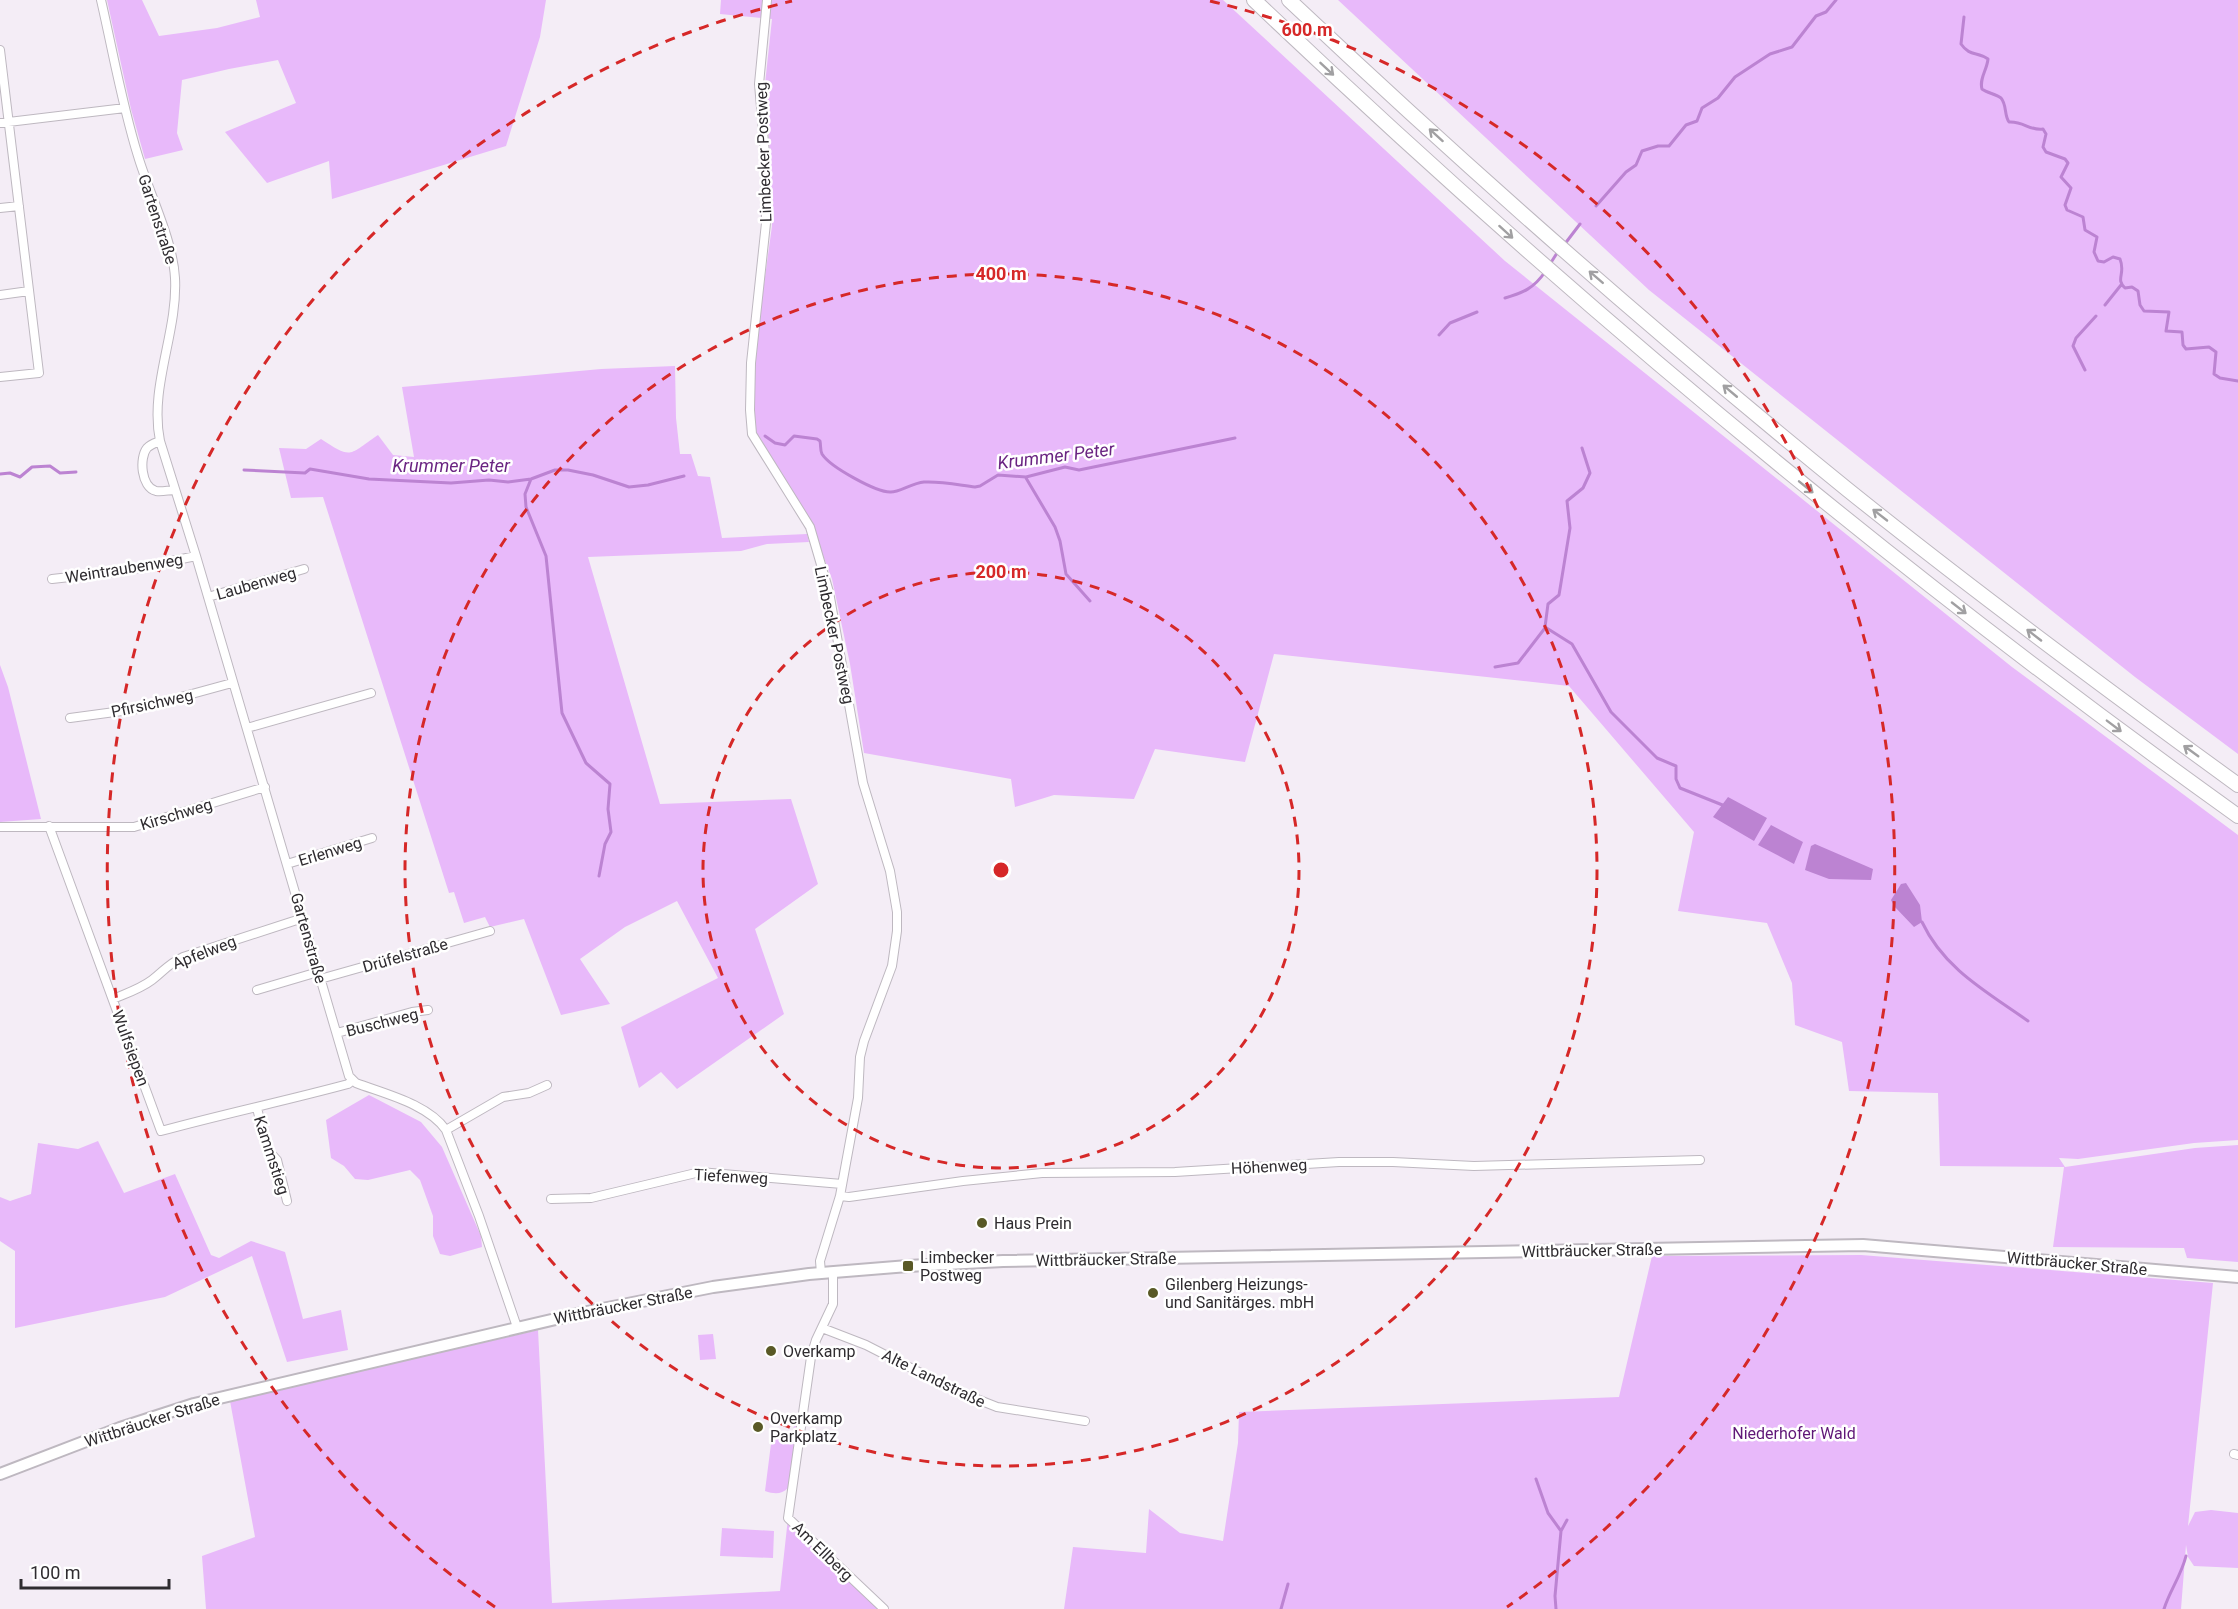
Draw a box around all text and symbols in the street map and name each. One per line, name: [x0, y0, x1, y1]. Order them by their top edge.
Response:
text: 600 m: [1281, 19, 1333, 40]
one-way arrow: [1320, 62, 1335, 76]
street label: Limbecker Postweg: [752, 82, 775, 222]
one-way arrow: [1429, 128, 1444, 142]
street label: Gartenstraße: [134, 172, 181, 266]
one-way arrow: [1499, 225, 1514, 239]
text: 400 m: [975, 263, 1027, 284]
one-way arrow: [1588, 271, 1604, 284]
one-way arrow: [1722, 385, 1738, 398]
water label: Krummer Peter: [996, 438, 1117, 473]
water label: Krummer Peter: [392, 455, 511, 476]
one-way arrow: [1798, 480, 1813, 494]
one-way arrow: [1872, 509, 1888, 522]
street label: Weintraubenweg: [64, 550, 184, 587]
text: 200 m: [975, 561, 1027, 582]
street label: Laubenweg: [214, 563, 298, 604]
street label: Limbecker Postweg: [811, 565, 858, 706]
one-way arrow: [1950, 602, 1966, 615]
one-way arrow: [2026, 629, 2042, 642]
street label: Pfirsichweg: [109, 686, 195, 721]
one-way arrow: [2106, 719, 2122, 732]
one-way arrow: [2183, 745, 2199, 757]
street label: Kirschweg: [138, 795, 214, 834]
street label: Erlenweg: [296, 833, 364, 870]
centre of rings: [991, 860, 1011, 880]
street label: Gartenstraße: [287, 891, 331, 986]
street label: Apfelweg: [170, 932, 239, 973]
street label: Drüfelstraße: [360, 934, 450, 977]
street label: Buschweg: [344, 1004, 420, 1041]
street label: Wulfsiepen: [108, 1008, 153, 1089]
street label: Kammstieg: [250, 1113, 293, 1197]
street label: Höhenweg: [1230, 1155, 1308, 1178]
street label: Tiefenweg: [693, 1165, 768, 1188]
place label: Haus Prein: [994, 1214, 1072, 1233]
marker: Haus Prein: [975, 1216, 989, 1230]
street label: Wittbräucker Straße: [1521, 1240, 1663, 1261]
place label: Limbecker Postweg: [920, 1248, 995, 1285]
street label: Wittbräucker Straße: [2006, 1248, 2148, 1279]
street label: Wittbräucker Straße: [1035, 1249, 1177, 1270]
marker: Limbecker Postweg: [901, 1259, 915, 1273]
place label: Gilenberg Heizungs- und Sanitärges. mbH: [1165, 1275, 1314, 1312]
street label: Wittbräucker Straße: [552, 1283, 694, 1328]
marker: Gilenberg Heizungs- und Sanitärges. mbH: [1146, 1286, 1160, 1300]
place label: Overkamp: [783, 1342, 855, 1361]
marker: Overkamp: [764, 1344, 778, 1358]
street label: Alte Landstraße: [879, 1345, 989, 1412]
street label: Wittbräucker Straße: [82, 1390, 222, 1451]
place label: Overkamp Parkplatz: [770, 1409, 842, 1446]
marker: Overkamp Parkplatz: [751, 1420, 765, 1434]
park label: Niederhofer Wald: [1732, 1424, 1856, 1443]
street label: Am Ellberg: [788, 1518, 857, 1585]
scale bar: [21, 1552, 170, 1590]
text: 100 m: [30, 1562, 81, 1583]

